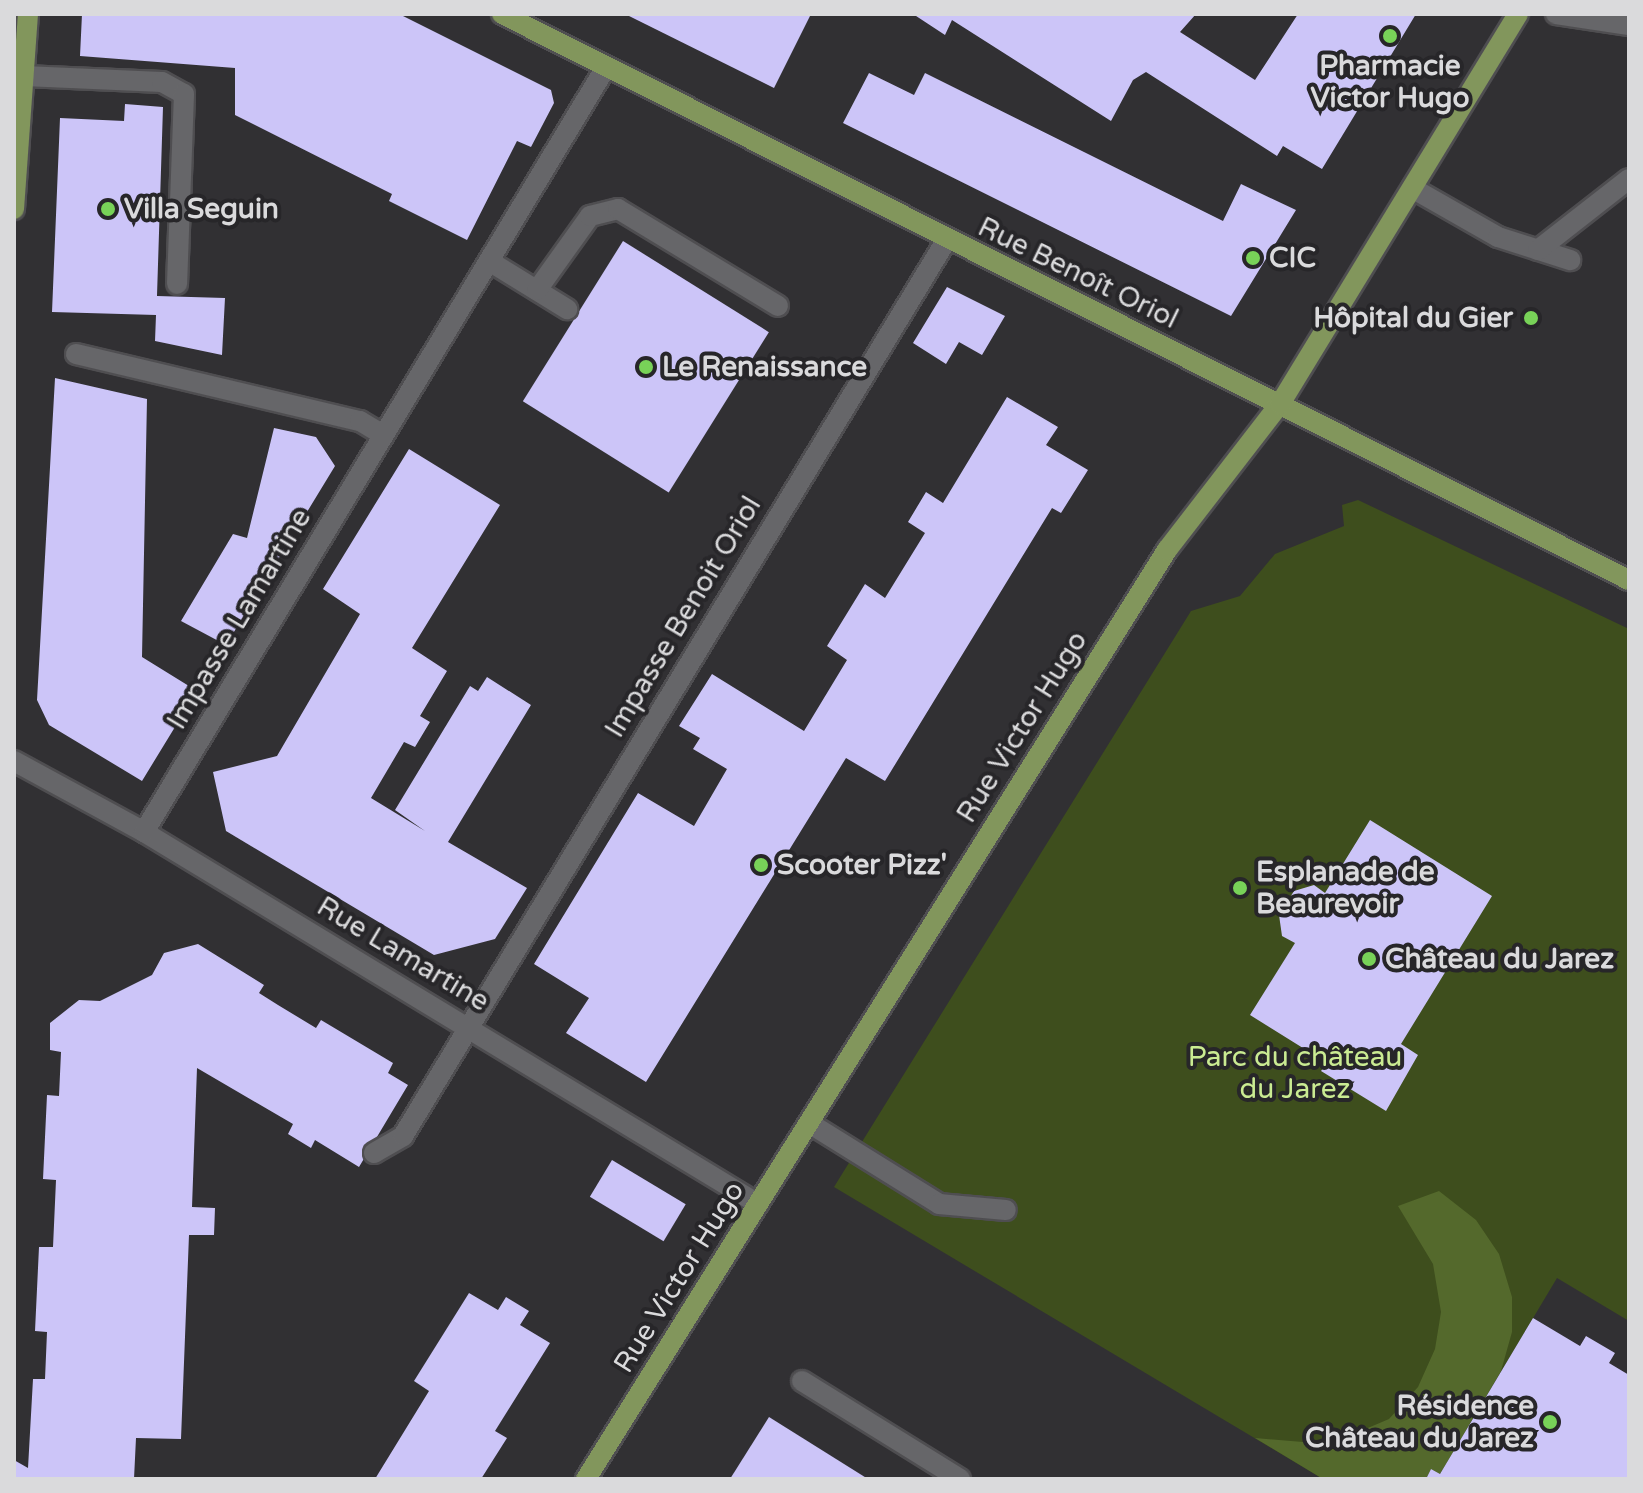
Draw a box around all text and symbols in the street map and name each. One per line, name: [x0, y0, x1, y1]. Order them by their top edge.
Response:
marker: Pharmacie Victor Hugo: [1381, 27, 1399, 45]
place label: Pharmacie Victor Hugo: [1310, 49, 1470, 115]
place label: Villa Seguin: [124, 192, 279, 226]
marker: Villa Seguin: [99, 200, 117, 218]
street label: Rue Benoît Oriol: [972, 210, 1184, 336]
place label: CIC: [1269, 241, 1316, 275]
marker: CIC: [1244, 249, 1262, 267]
place label: Hôpital du Gier: [1313, 301, 1513, 335]
marker: Hôpital du Gier: [1520, 307, 1542, 329]
place label: Le Renaissance: [662, 350, 867, 384]
marker: Le Renaissance: [637, 358, 655, 376]
street label: Impasse Benoit Oriol: [598, 490, 768, 744]
street label: Impasse Lamartine: [160, 503, 318, 735]
street label: Rue Victor Hugo: [950, 625, 1094, 829]
place label: Scooter Pizz': [777, 848, 947, 882]
place label: Esplanade de Beaurevoir: [1256, 855, 1435, 921]
marker: Scooter Pizz': [752, 856, 770, 874]
marker: Esplanade de Beaurevoir: [1231, 879, 1249, 897]
street label: Rue Lamartine: [311, 889, 495, 1019]
place label: Château du Jarez: [1385, 942, 1614, 976]
marker: Château du Jarez: [1360, 950, 1378, 968]
park label: Parc du château du Jarez: [1188, 1040, 1402, 1106]
street label: Rue Victor Hugo: [607, 1175, 751, 1379]
place label: Résidence Château du Jarez: [1305, 1389, 1534, 1455]
marker: Résidence Château du Jarez: [1541, 1413, 1559, 1431]

